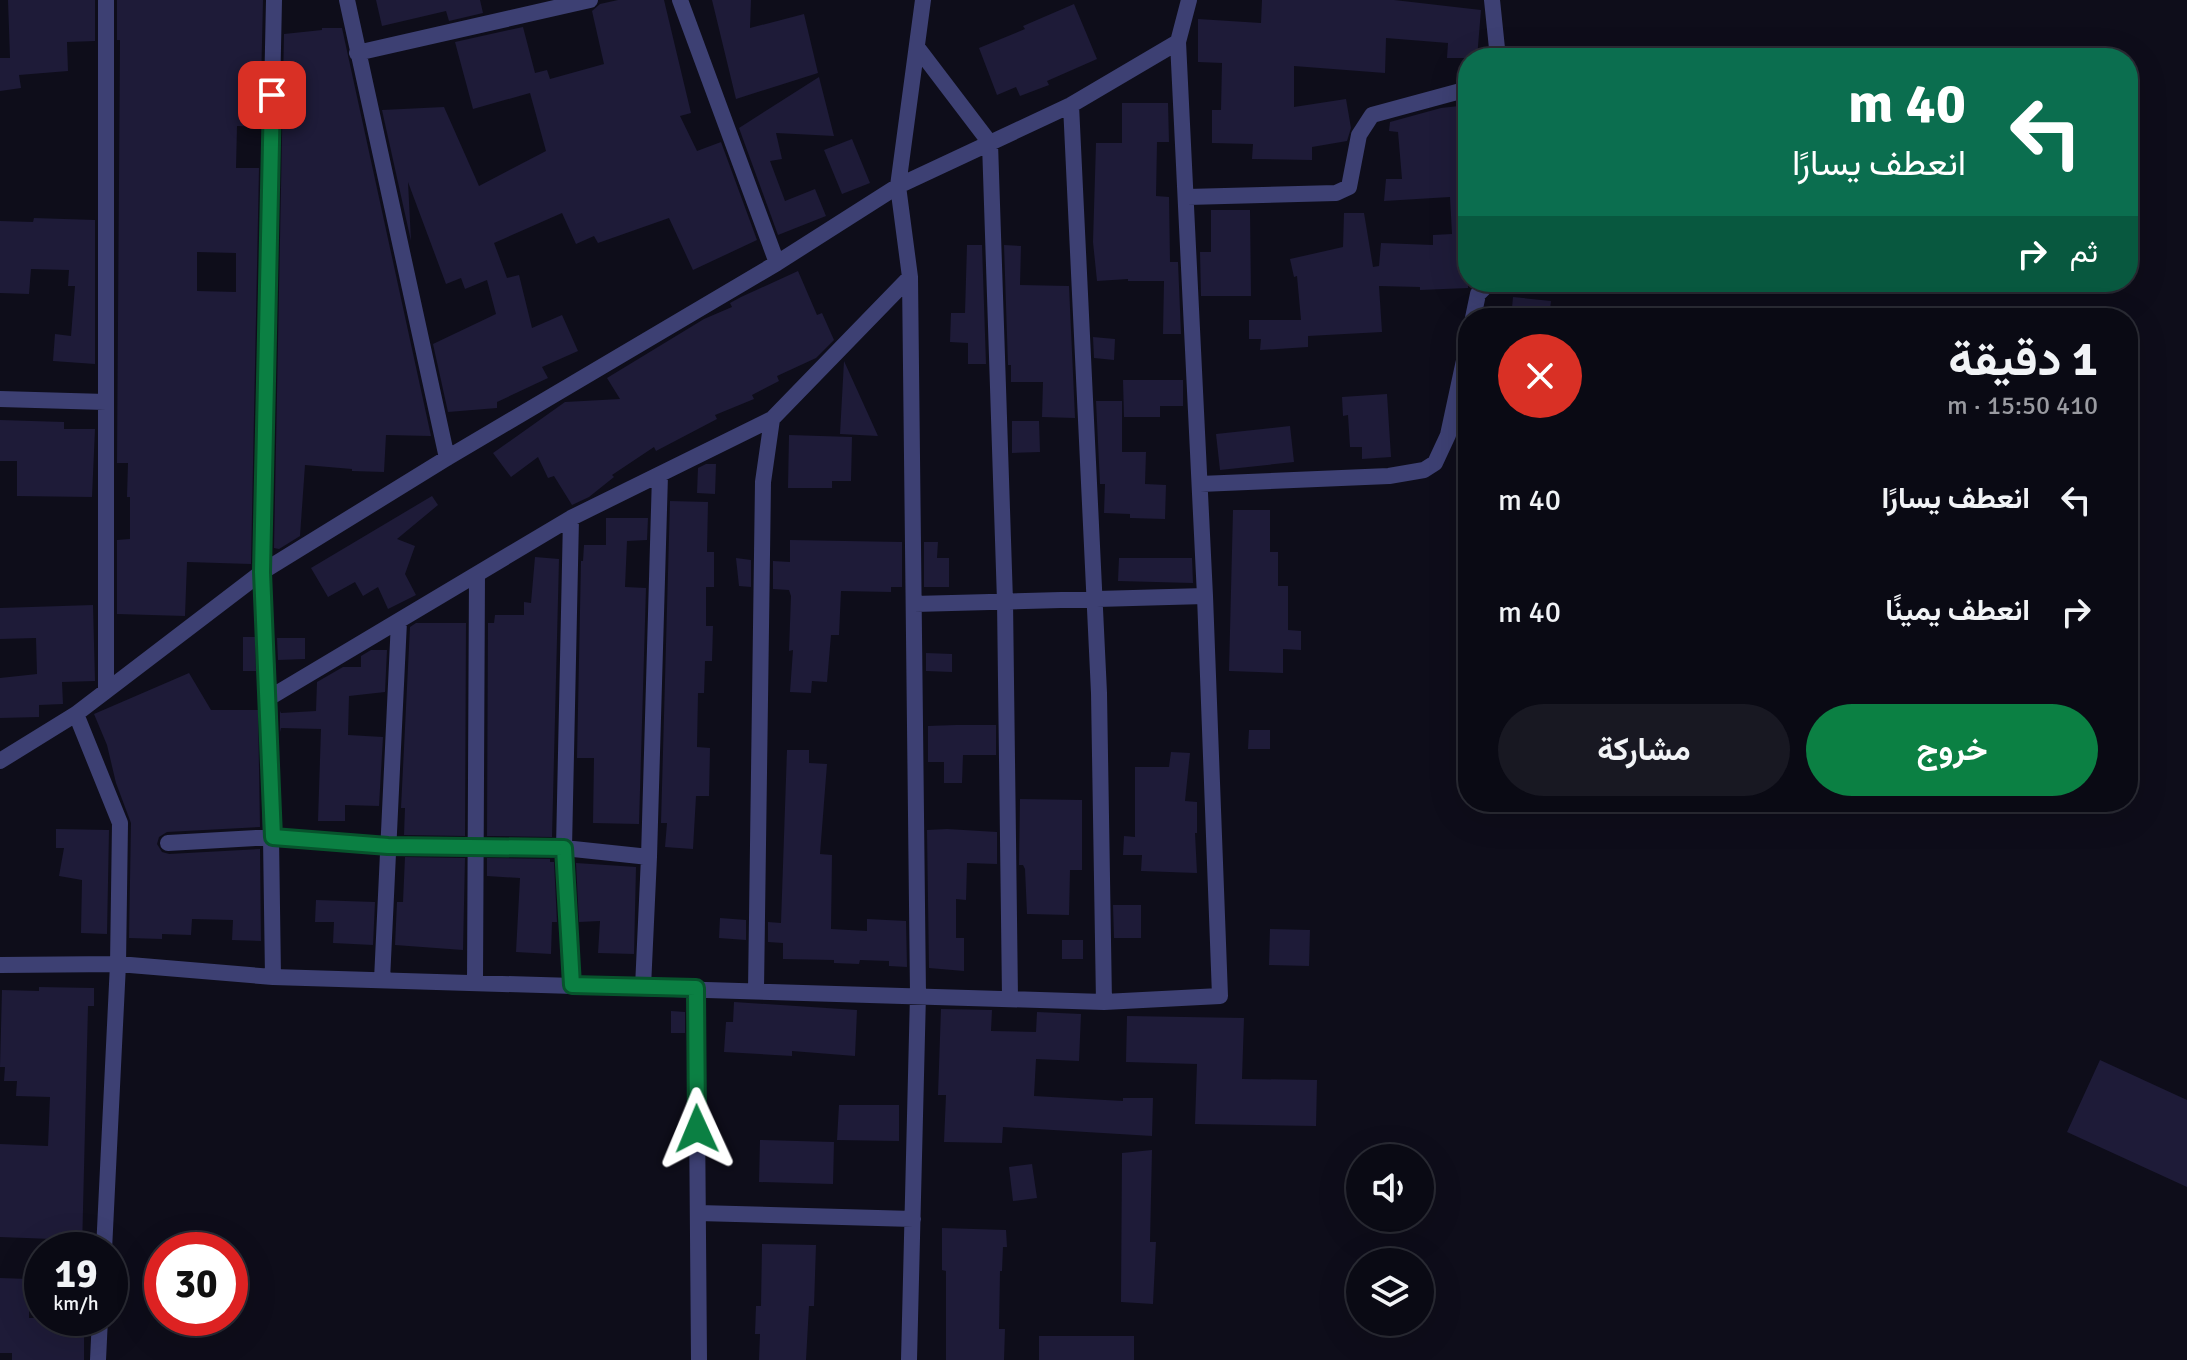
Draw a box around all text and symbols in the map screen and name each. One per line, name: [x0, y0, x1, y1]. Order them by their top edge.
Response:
pin: [238, 61, 306, 129]
text: 40 m: [1848, 69, 1966, 138]
icon: arrive: [250, 73, 294, 117]
icon: left: [1994, 80, 2098, 184]
text: انعطف يسارًا: [1792, 141, 1966, 186]
icon: right: [2010, 232, 2054, 276]
text: ثم: [2070, 234, 2098, 271]
text: 1 دقيقة: [1948, 330, 2098, 389]
button: close: [1498, 334, 1582, 418]
text: 410 m · 15:50: [1947, 390, 2098, 422]
icon: left: [2054, 478, 2098, 522]
text: انعطف يسارًا: [1881, 480, 2030, 517]
text: 40 m: [1498, 482, 1561, 519]
icon: right: [2054, 590, 2098, 634]
text: انعطف يمينًا: [1885, 592, 2030, 629]
text: 40 m: [1498, 594, 1561, 631]
button: مشاركة: [1498, 704, 1790, 796]
button: خروج: [1806, 704, 2098, 796]
position arrow: [655, 1087, 739, 1171]
map controls: [1346, 1144, 1434, 1336]
button: sound: [1346, 1144, 1434, 1232]
speed limit sign: 30: [144, 1232, 248, 1336]
button: layers: [1346, 1248, 1434, 1336]
text: 19: [54, 1249, 98, 1299]
text: km/h: [53, 1291, 99, 1316]

